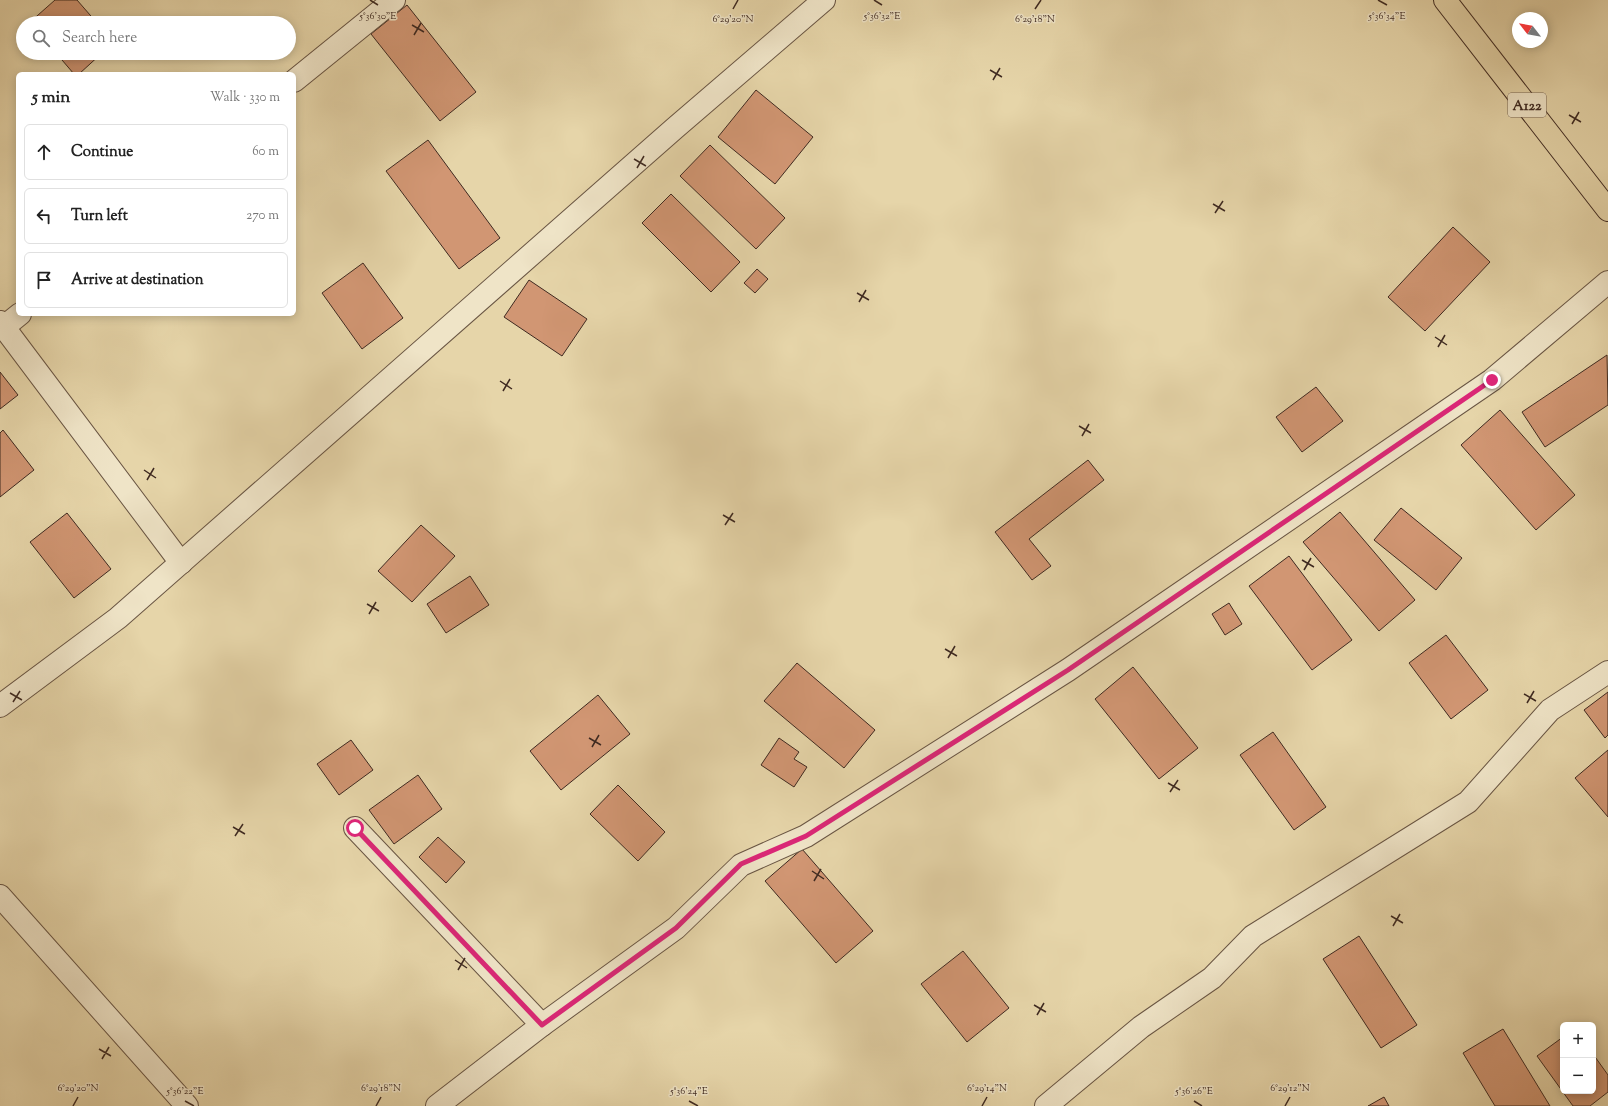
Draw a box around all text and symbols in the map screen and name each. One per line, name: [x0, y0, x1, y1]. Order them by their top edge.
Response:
text: 5°36'30"E: [359, 9, 396, 24]
text: 5°36'32"E: [863, 9, 900, 24]
text: 5°36'34"E: [1368, 9, 1405, 24]
text: 6°29'20"N: [712, 12, 754, 27]
text: 6°29'18"N: [1015, 12, 1055, 27]
north arrow: [1512, 12, 1548, 48]
search box: [16, 16, 296, 60]
icon: search: [30, 27, 52, 49]
text: Search here: [62, 28, 137, 49]
text: 5 min: [32, 86, 70, 110]
text: Walk · 330 m: [210, 89, 280, 107]
road number: A122: [1508, 93, 1546, 117]
icon: ahead: [33, 141, 55, 163]
text: Continue: [71, 142, 133, 163]
text: 60 m: [252, 143, 279, 161]
icon: left: [33, 205, 55, 227]
text: Turn left: [71, 206, 128, 227]
text: 270 m: [246, 207, 279, 225]
icon: arrive: [33, 269, 55, 291]
text: Arrive at destination: [71, 270, 204, 291]
route end: [1483, 371, 1501, 389]
route start: [346, 819, 364, 837]
map controls: [1560, 1022, 1596, 1094]
button: +: [1560, 1022, 1596, 1058]
button: −: [1560, 1058, 1596, 1094]
text: 6°29'20"N: [57, 1081, 99, 1096]
text: 6°29'18"N: [361, 1081, 401, 1096]
text: 6°29'14"N: [967, 1081, 1007, 1096]
text: 6°29'12"N: [1270, 1081, 1310, 1096]
text: 5°36'22"E: [166, 1084, 203, 1099]
text: 5°36'24"E: [669, 1084, 708, 1099]
text: 5°36'26"E: [1174, 1084, 1213, 1099]

